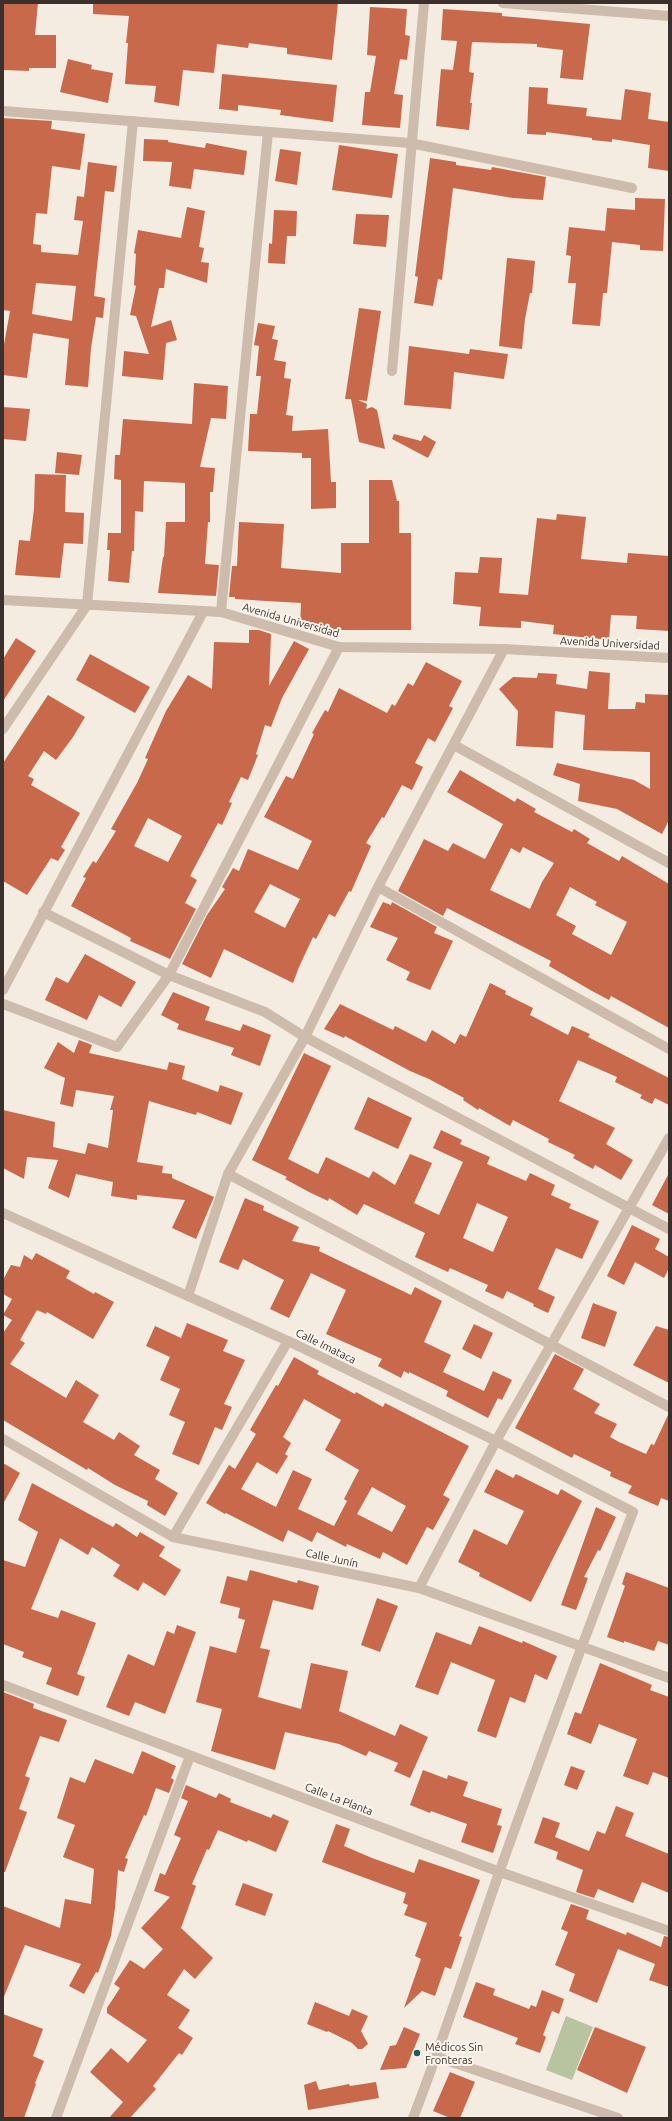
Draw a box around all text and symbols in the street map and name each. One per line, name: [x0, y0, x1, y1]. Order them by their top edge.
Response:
street label: Avenida Universidad: [241, 600, 341, 640]
street label: Avenida Universidad: [560, 634, 660, 652]
street label: Calle Imataca: [294, 1326, 358, 1366]
street label: Calle Junín: [304, 1547, 360, 1569]
street label: Calle La Planta: [303, 1781, 375, 1817]
place label: Médicos Sin Fronteras: [425, 2041, 483, 2066]
marker: Médicos Sin Fronteras: [412, 2048, 422, 2058]

